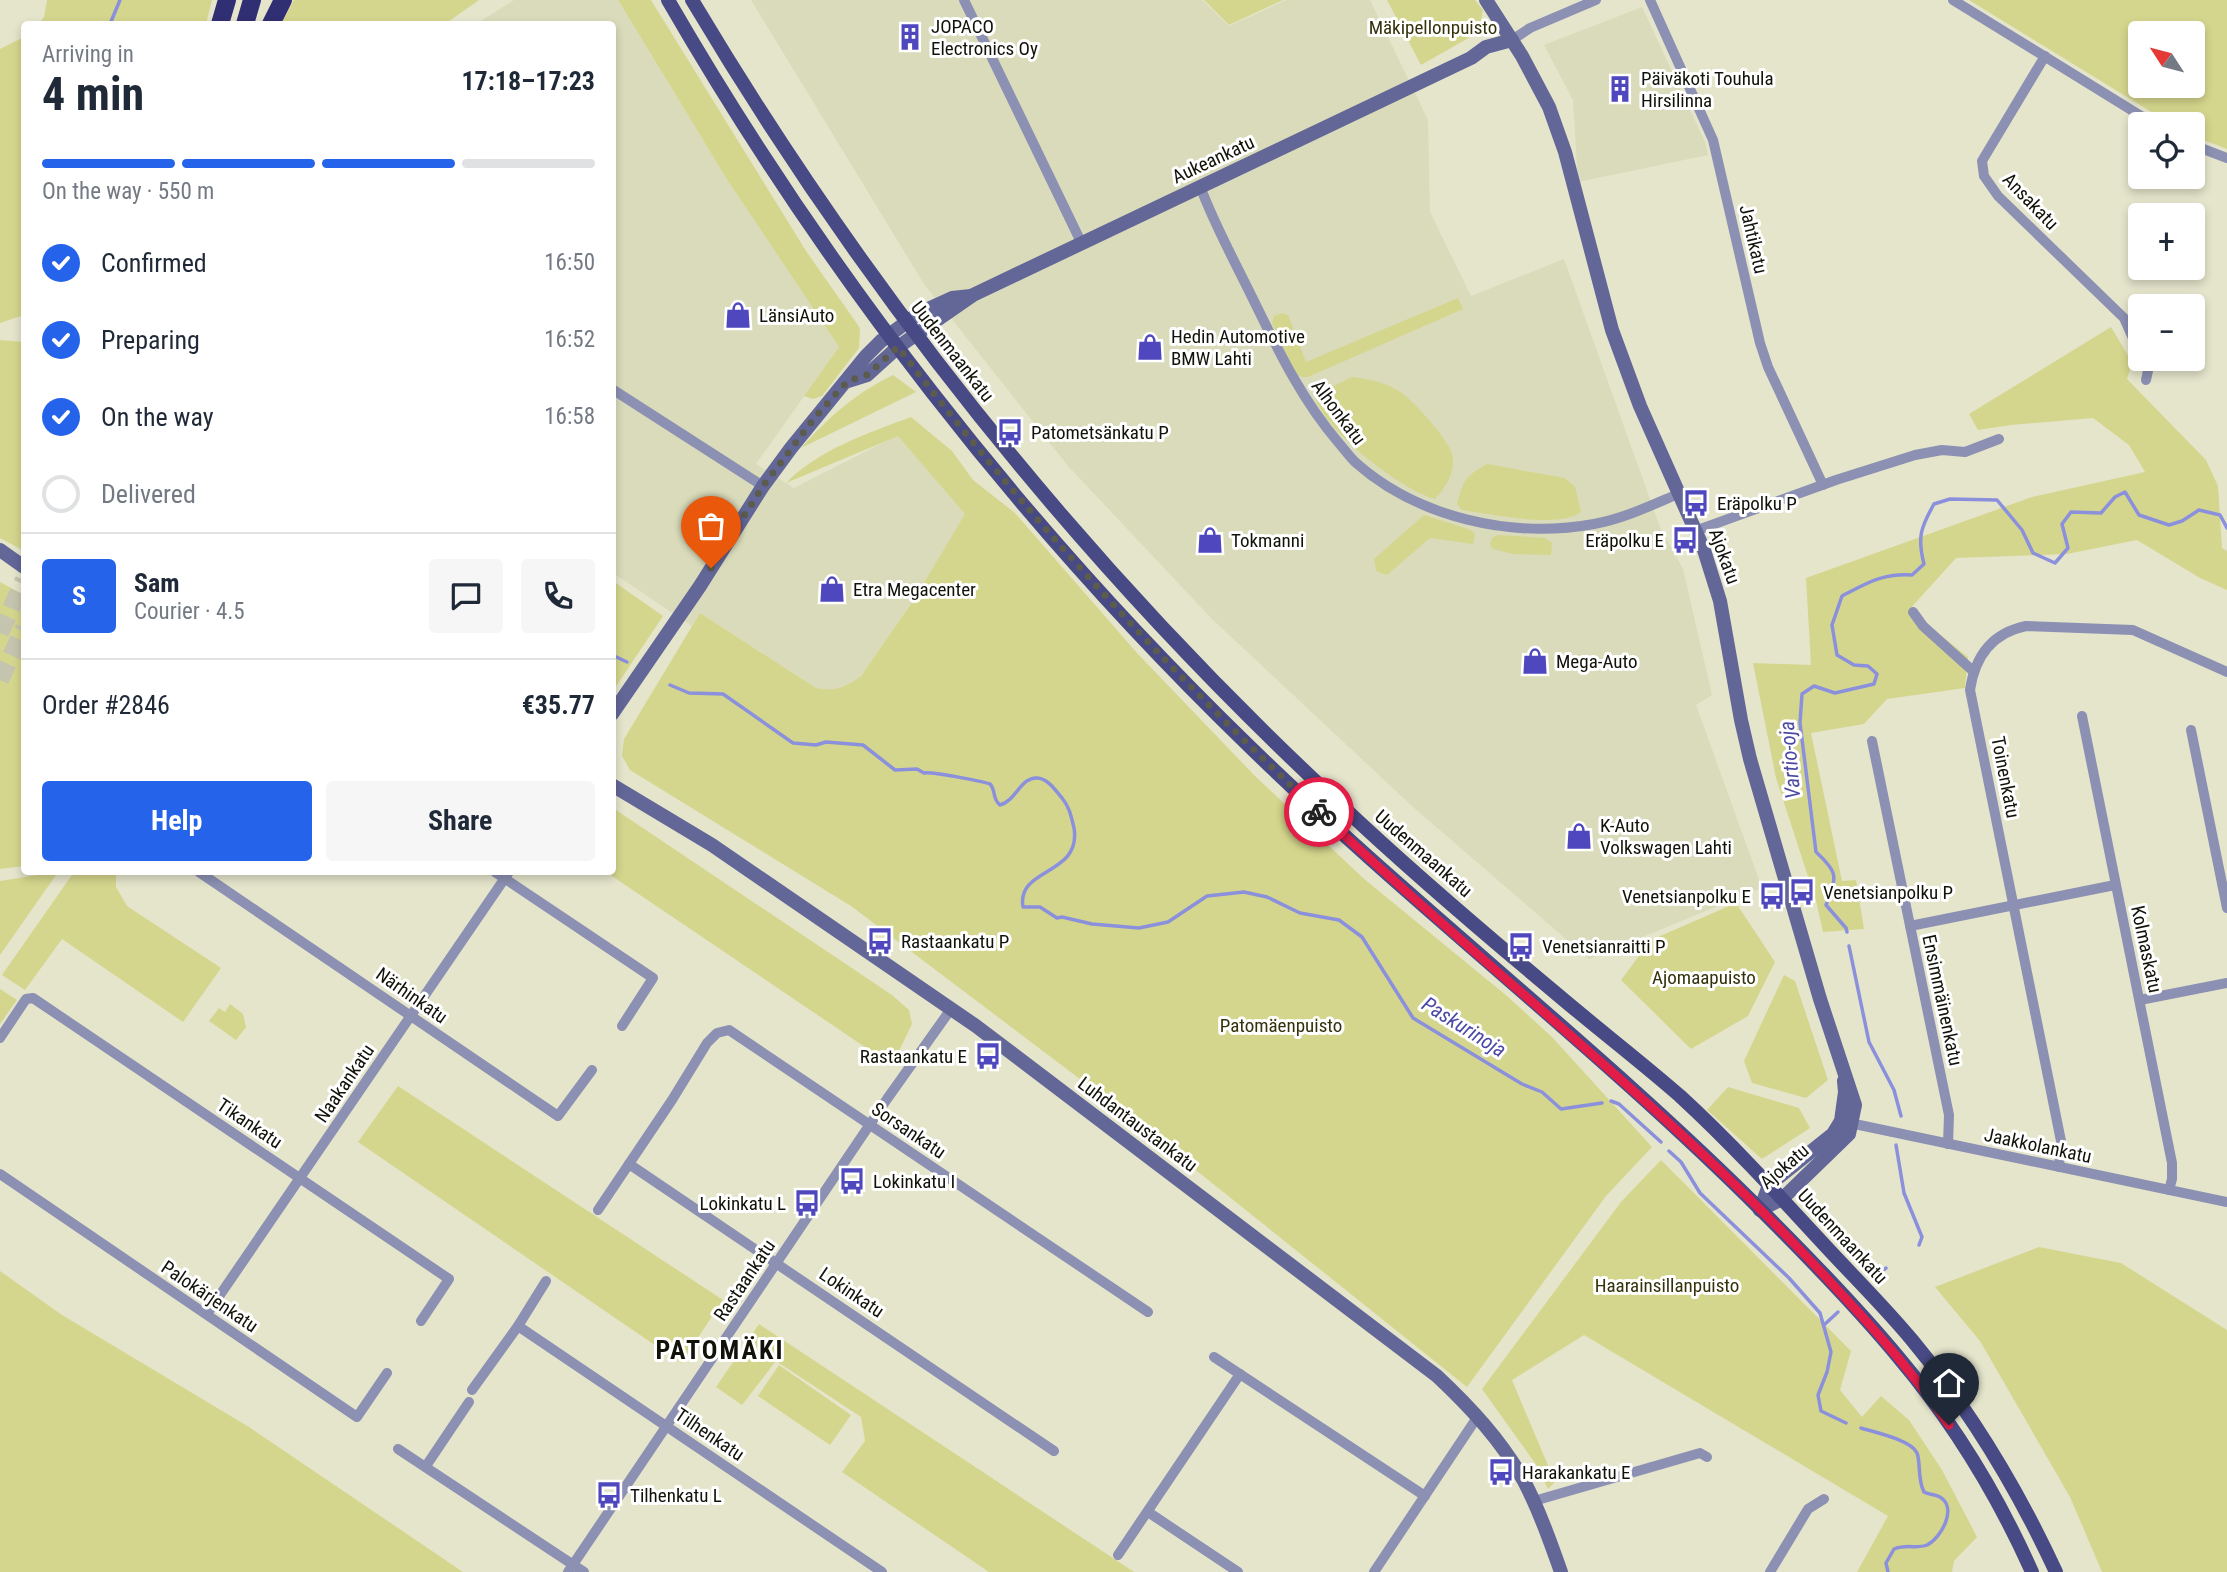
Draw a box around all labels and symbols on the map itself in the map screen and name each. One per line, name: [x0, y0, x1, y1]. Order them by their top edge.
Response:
place label: JOPACO Electronics Oy: [931, 15, 1038, 60]
park label: Mäkipellonpuisto: [1369, 16, 1497, 39]
north arrow: [2128, 21, 2205, 98]
building icon: JOPACO Electronics Oy: [895, 22, 925, 52]
place label: Päiväkoti Touhula Hirsilinna: [1641, 67, 1774, 112]
building icon: Päiväkoti Touhula Hirsilinna: [1605, 74, 1635, 104]
street label: Aukeankatu: [1168, 130, 1258, 188]
street label: Ansakatu: [1998, 168, 2063, 235]
street label: Jahtikatu: [1734, 202, 1773, 276]
street label: Uudenmaankatu: [906, 296, 999, 406]
shop icon: LänsiAuto: [723, 300, 753, 330]
place label: LänsiAuto: [759, 304, 834, 327]
place label: Hedin Automotive BMW Lahti: [1171, 325, 1305, 370]
shop icon: Hedin Automotive BMW Lahti: [1135, 332, 1165, 362]
street label: Alhonkatu: [1307, 375, 1371, 449]
bus stop icon: Patometsänkatu P: [995, 417, 1025, 447]
place label: Patometsänkatu P: [1031, 421, 1169, 444]
bus stop icon: Eräpolku P: [1681, 488, 1711, 518]
place label: Eräpolku P: [1717, 492, 1797, 515]
pin: [681, 496, 741, 568]
shop icon: Tokmanni: [1195, 525, 1225, 555]
bus stop icon: Eräpolku E: [1670, 525, 1700, 555]
street label: Ajokatu: [1704, 525, 1745, 587]
place label: Tokmanni: [1231, 529, 1304, 552]
place label: Eräpolku E: [1585, 529, 1664, 552]
shop icon: Etra Megacenter: [817, 574, 847, 604]
place label: Etra Megacenter: [853, 578, 976, 601]
shop icon: Mega-Auto: [1520, 646, 1550, 676]
place label: Mega-Auto: [1556, 650, 1637, 673]
water label: Vartio-oja: [1775, 720, 1805, 800]
street label: Toinenkatu: [1986, 734, 2025, 820]
courier: [1284, 777, 1354, 847]
street label: Uudenmaankatu: [1370, 805, 1477, 902]
place label: K-Auto Volkswagen Lahti: [1600, 814, 1732, 859]
shop icon: K-Auto Volkswagen Lahti: [1564, 821, 1594, 851]
bus stop icon: Venetsianpolku P: [1787, 877, 1817, 907]
bus stop icon: Venetsianpolku E: [1757, 881, 1787, 911]
place label: Venetsianpolku P: [1823, 881, 1953, 904]
place label: Venetsianpolku E: [1622, 885, 1751, 908]
street label: Kolmaskatu: [2126, 903, 2167, 995]
bus stop icon: Rastaankatu P: [865, 926, 895, 956]
place label: Rastaankatu P: [901, 930, 1009, 953]
bus stop icon: Venetsianraitti P: [1506, 931, 1536, 961]
street label: Ensimmäinenkatu: [1917, 932, 1968, 1068]
place label: Venetsianraitti P: [1542, 935, 1666, 958]
street label: Närhinkatu: [372, 963, 452, 1028]
park label: Ajomaapuisto: [1652, 966, 1756, 989]
water label: Paskurinoja: [1418, 992, 1510, 1062]
park label: Patomäenpuisto: [1220, 1014, 1342, 1037]
street label: Naakankatu: [310, 1040, 379, 1127]
bus stop icon: Rastaankatu E: [973, 1041, 1003, 1071]
place label: Rastaankatu E: [860, 1045, 967, 1068]
street label: Luhdantaustankatu: [1073, 1072, 1202, 1177]
street label: Tikankatu: [213, 1093, 287, 1154]
street label: Sorsankatu: [867, 1097, 950, 1164]
street label: Jaakkolankatu: [1982, 1123, 2094, 1168]
street label: Ajokatu: [1755, 1139, 1813, 1194]
bus stop icon: Lokinkatu I: [837, 1166, 867, 1196]
place label: Lokinkatu I: [873, 1170, 955, 1193]
street label: Uudenmaankatu: [1793, 1184, 1893, 1289]
bus stop icon: Lokinkatu L: [792, 1188, 822, 1218]
place label: Lokinkatu L: [699, 1192, 786, 1215]
street label: Rastaankatu: [709, 1235, 780, 1325]
street label: Palokärjenkatu: [157, 1256, 262, 1337]
street label: Lokinkatu: [815, 1262, 888, 1322]
park label: Haarainsillanpuisto: [1595, 1274, 1739, 1297]
district label: PATOMÄKI: [656, 1335, 784, 1365]
pin: [1919, 1353, 1979, 1425]
street label: Tilhenkatu: [671, 1403, 749, 1466]
bus stop icon: Harakankatu E: [1486, 1457, 1516, 1487]
place label: Harakankatu E: [1522, 1461, 1631, 1484]
bus stop icon: Tilhenkatu L: [594, 1480, 624, 1510]
place label: Tilhenkatu L: [630, 1484, 722, 1507]

